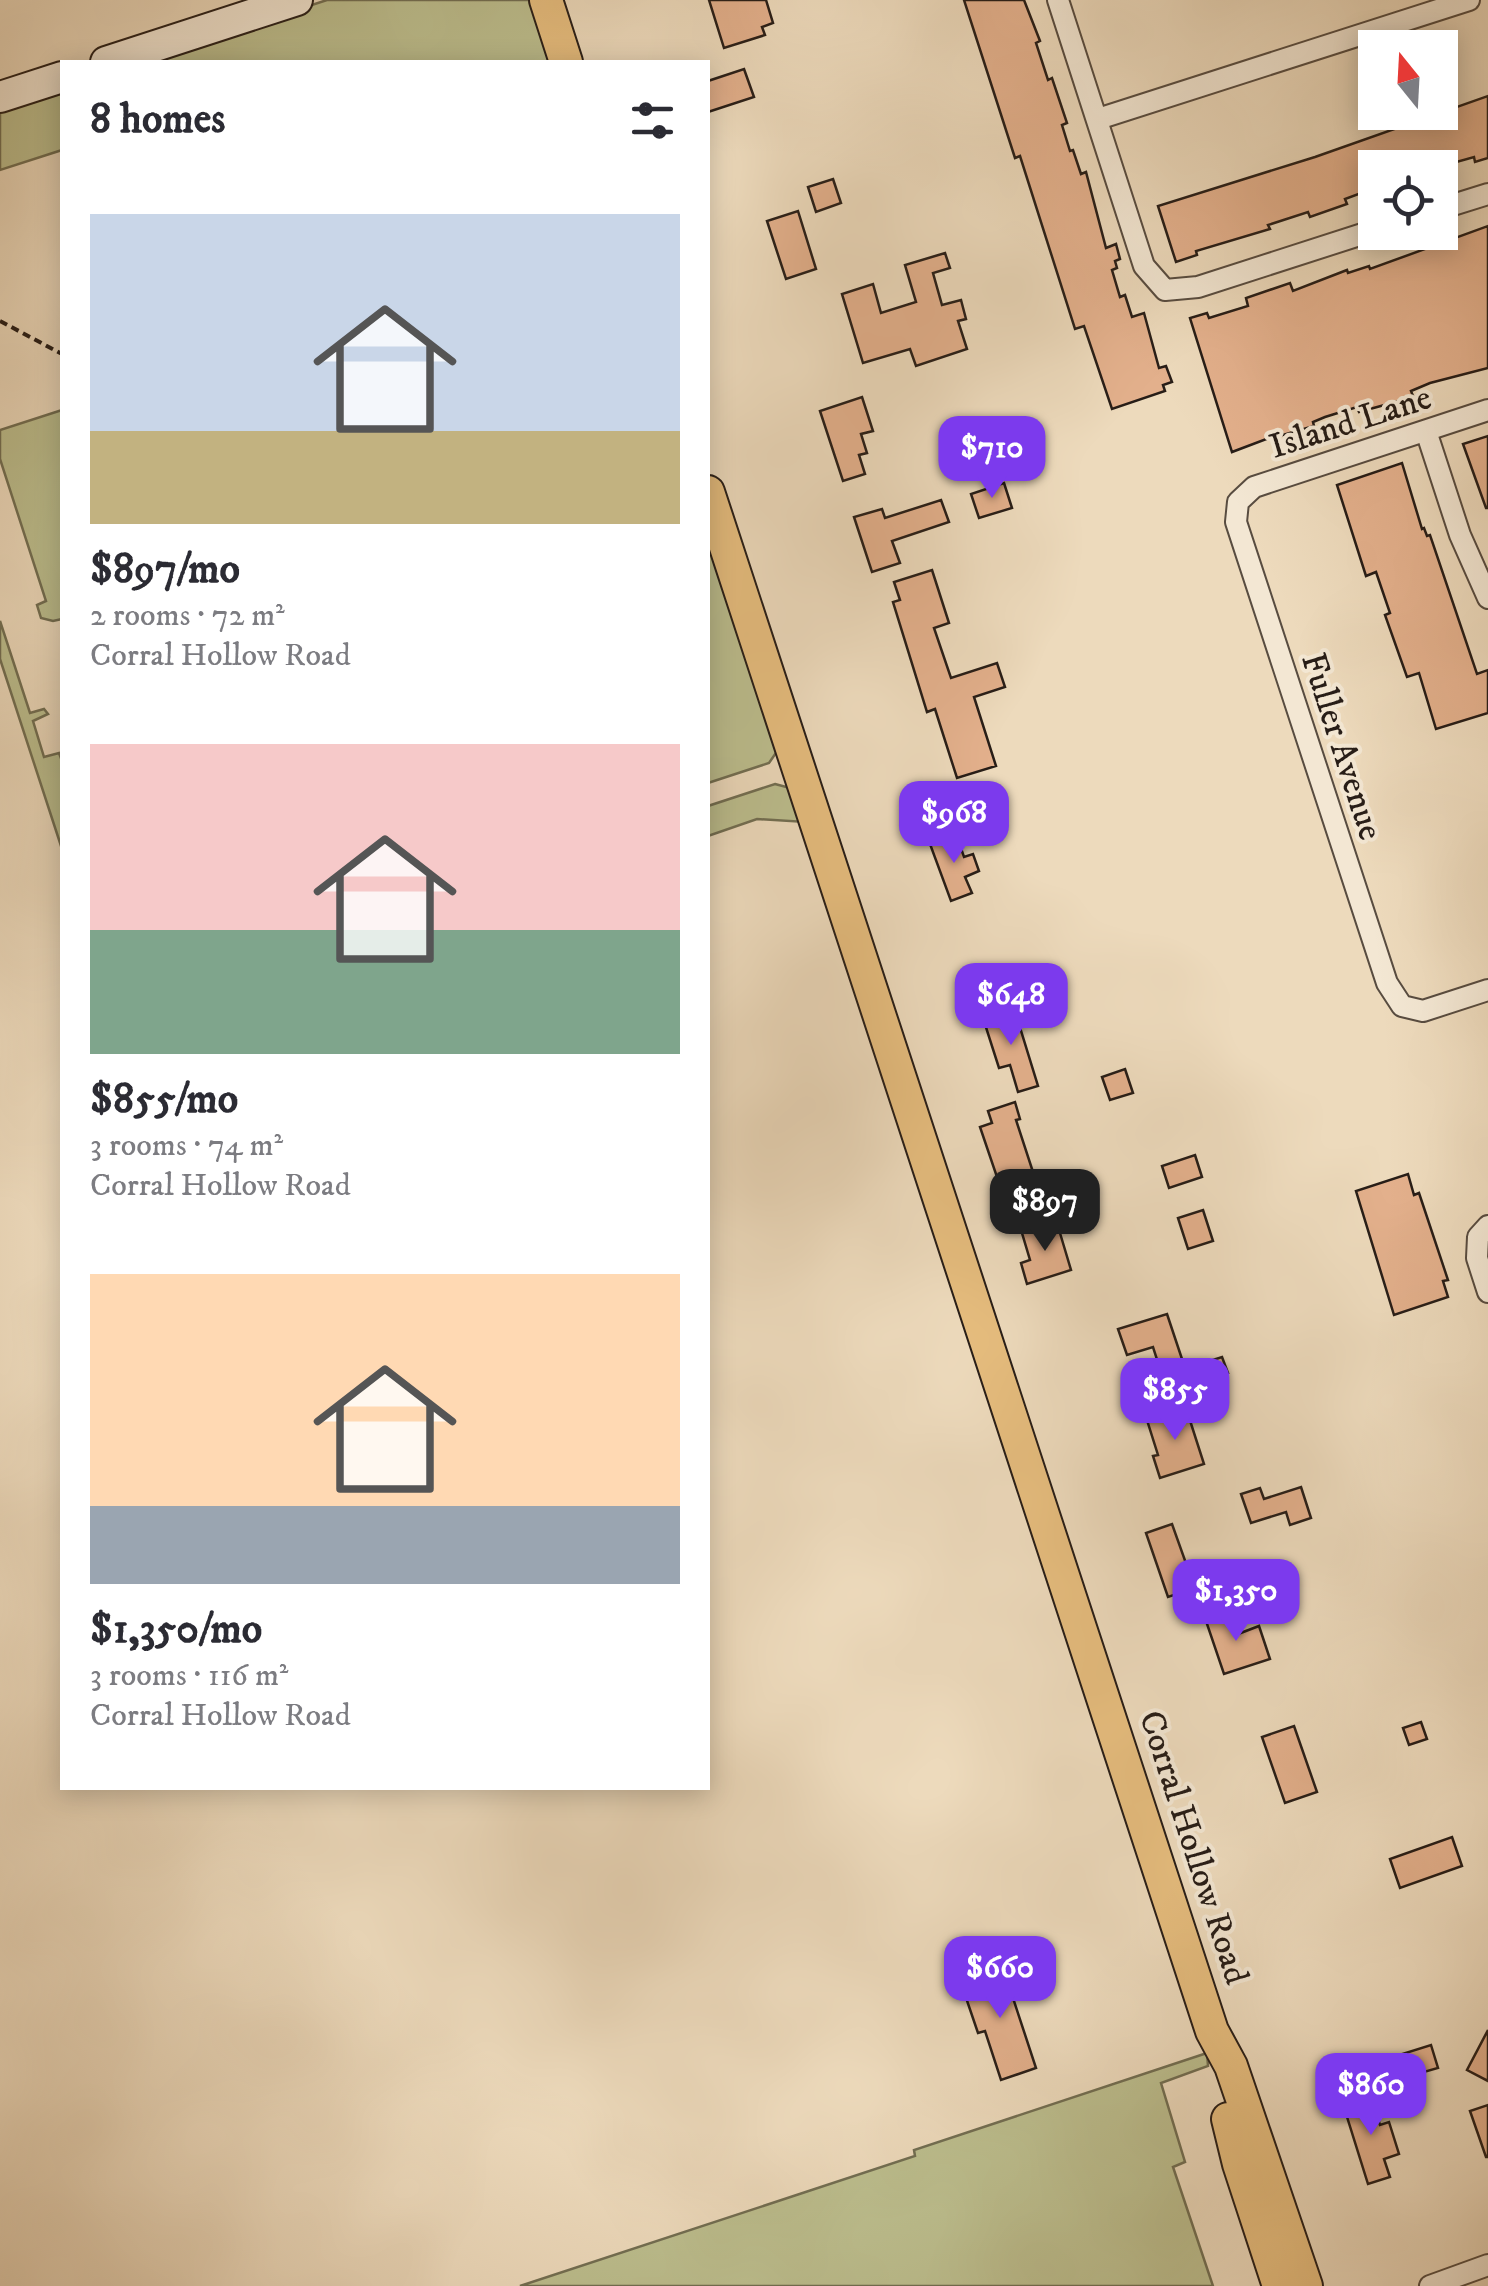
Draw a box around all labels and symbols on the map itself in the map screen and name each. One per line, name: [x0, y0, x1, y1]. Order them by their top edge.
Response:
north arrow: [1358, 30, 1458, 130]
street label: Island Lane: [1264, 376, 1437, 470]
pin: $710: [933, 416, 1051, 501]
street label: Fuller Avenue: [1290, 647, 1392, 846]
pin: $968: [895, 781, 1013, 866]
pin: $648: [952, 963, 1070, 1048]
pin: $897: [986, 1169, 1104, 1254]
pin: $855: [1116, 1358, 1234, 1443]
pin: $1,350: [1155, 1559, 1317, 1644]
street label: Corral Hollow Road: [1128, 1705, 1258, 1990]
pin: $660: [941, 1936, 1059, 2021]
pin: $860: [1312, 2053, 1430, 2138]

